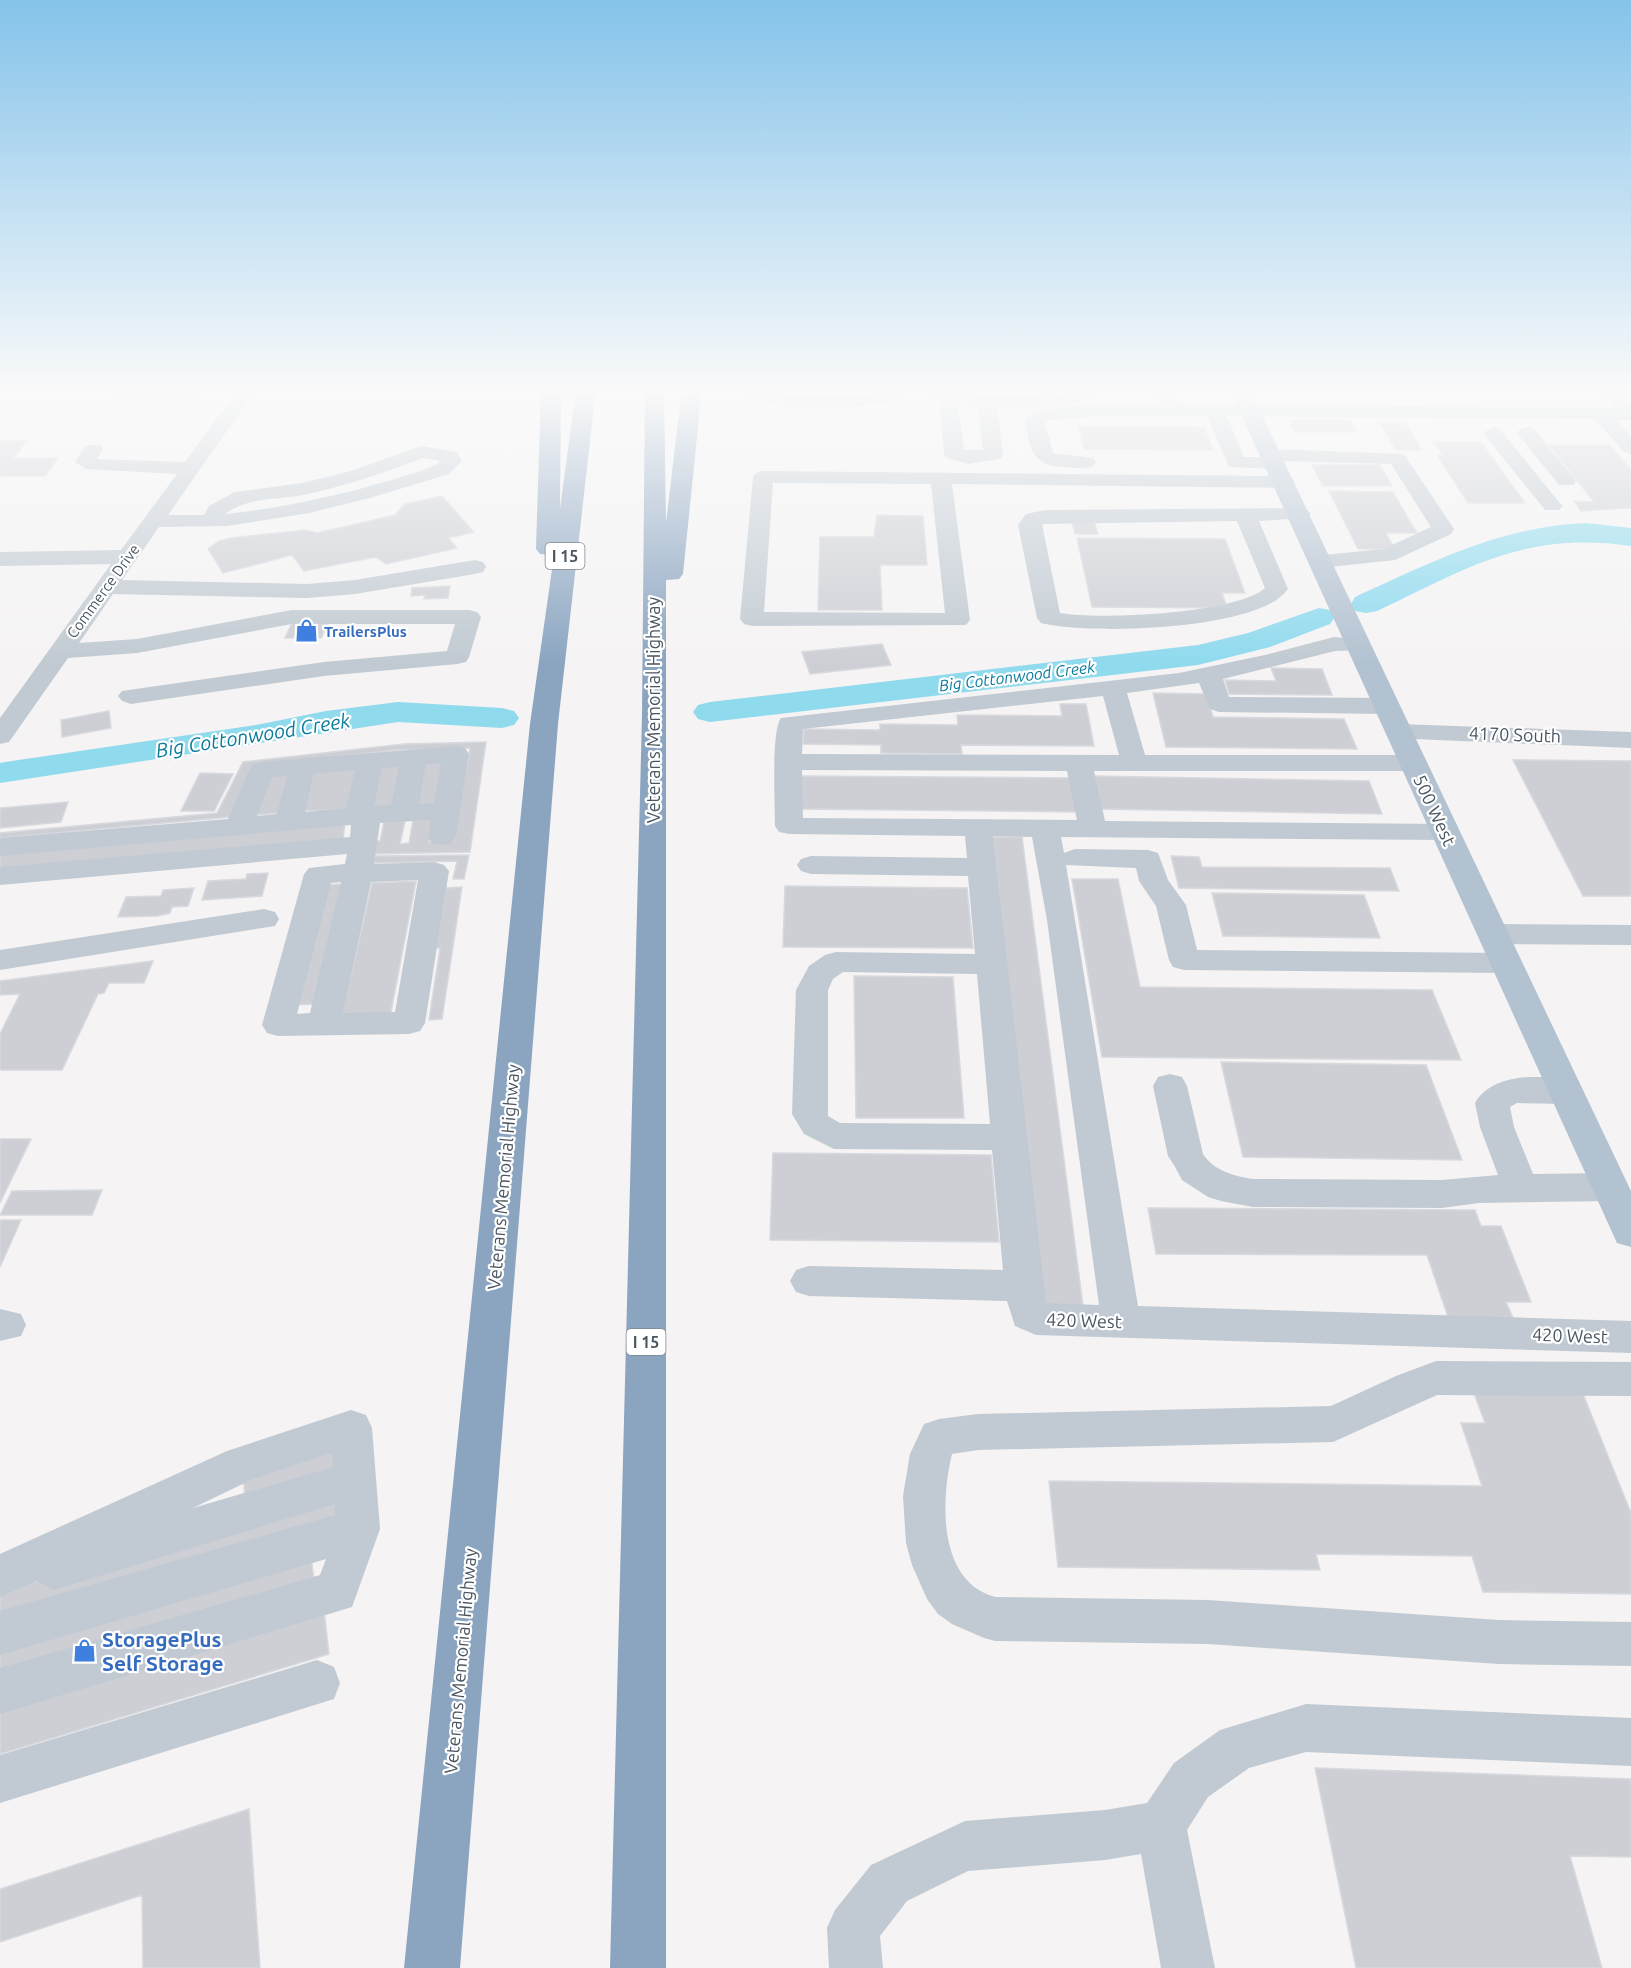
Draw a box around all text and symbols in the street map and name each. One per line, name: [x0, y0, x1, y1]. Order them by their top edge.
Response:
street label: Commerce Drive: [63, 541, 143, 641]
road number: I 15: [546, 543, 584, 569]
street label: Veterans Memorial Highway: [643, 597, 663, 823]
shop icon: TrailersPlus: [293, 618, 319, 644]
place label: TrailersPlus: [324, 623, 407, 640]
water label: Big Cottonwood Creek: [938, 657, 1097, 695]
water label: Big Cottonwood Creek: [154, 708, 353, 762]
street label: 4170 South: [1469, 722, 1561, 746]
street label: 500 West: [1410, 771, 1460, 849]
street label: Veterans Memorial Highway: [483, 1063, 523, 1291]
street label: 420 West: [1046, 1309, 1122, 1331]
street label: 420 West: [1532, 1324, 1608, 1346]
road number: I 15: [626, 1329, 666, 1355]
street label: Veterans Memorial Highway: [440, 1547, 480, 1775]
place label: StoragePlus Self Storage: [102, 1627, 224, 1675]
shop icon: StoragePlus Self Storage: [71, 1638, 97, 1664]

